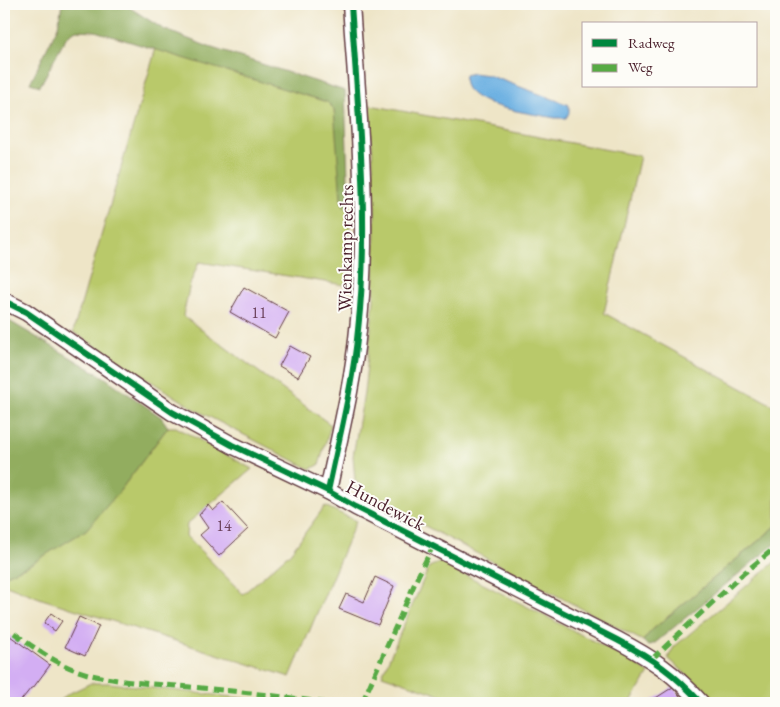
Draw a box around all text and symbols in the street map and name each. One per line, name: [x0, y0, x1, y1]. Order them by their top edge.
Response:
legend: [582, 22, 758, 88]
text: Radweg: [628, 33, 675, 52]
text: Weg: [628, 57, 653, 76]
street label: Wienkamp rechts: [332, 184, 359, 312]
house number: 11: [251, 302, 267, 323]
street label: Hundewick: [342, 474, 431, 537]
house number: 14: [216, 515, 232, 536]

